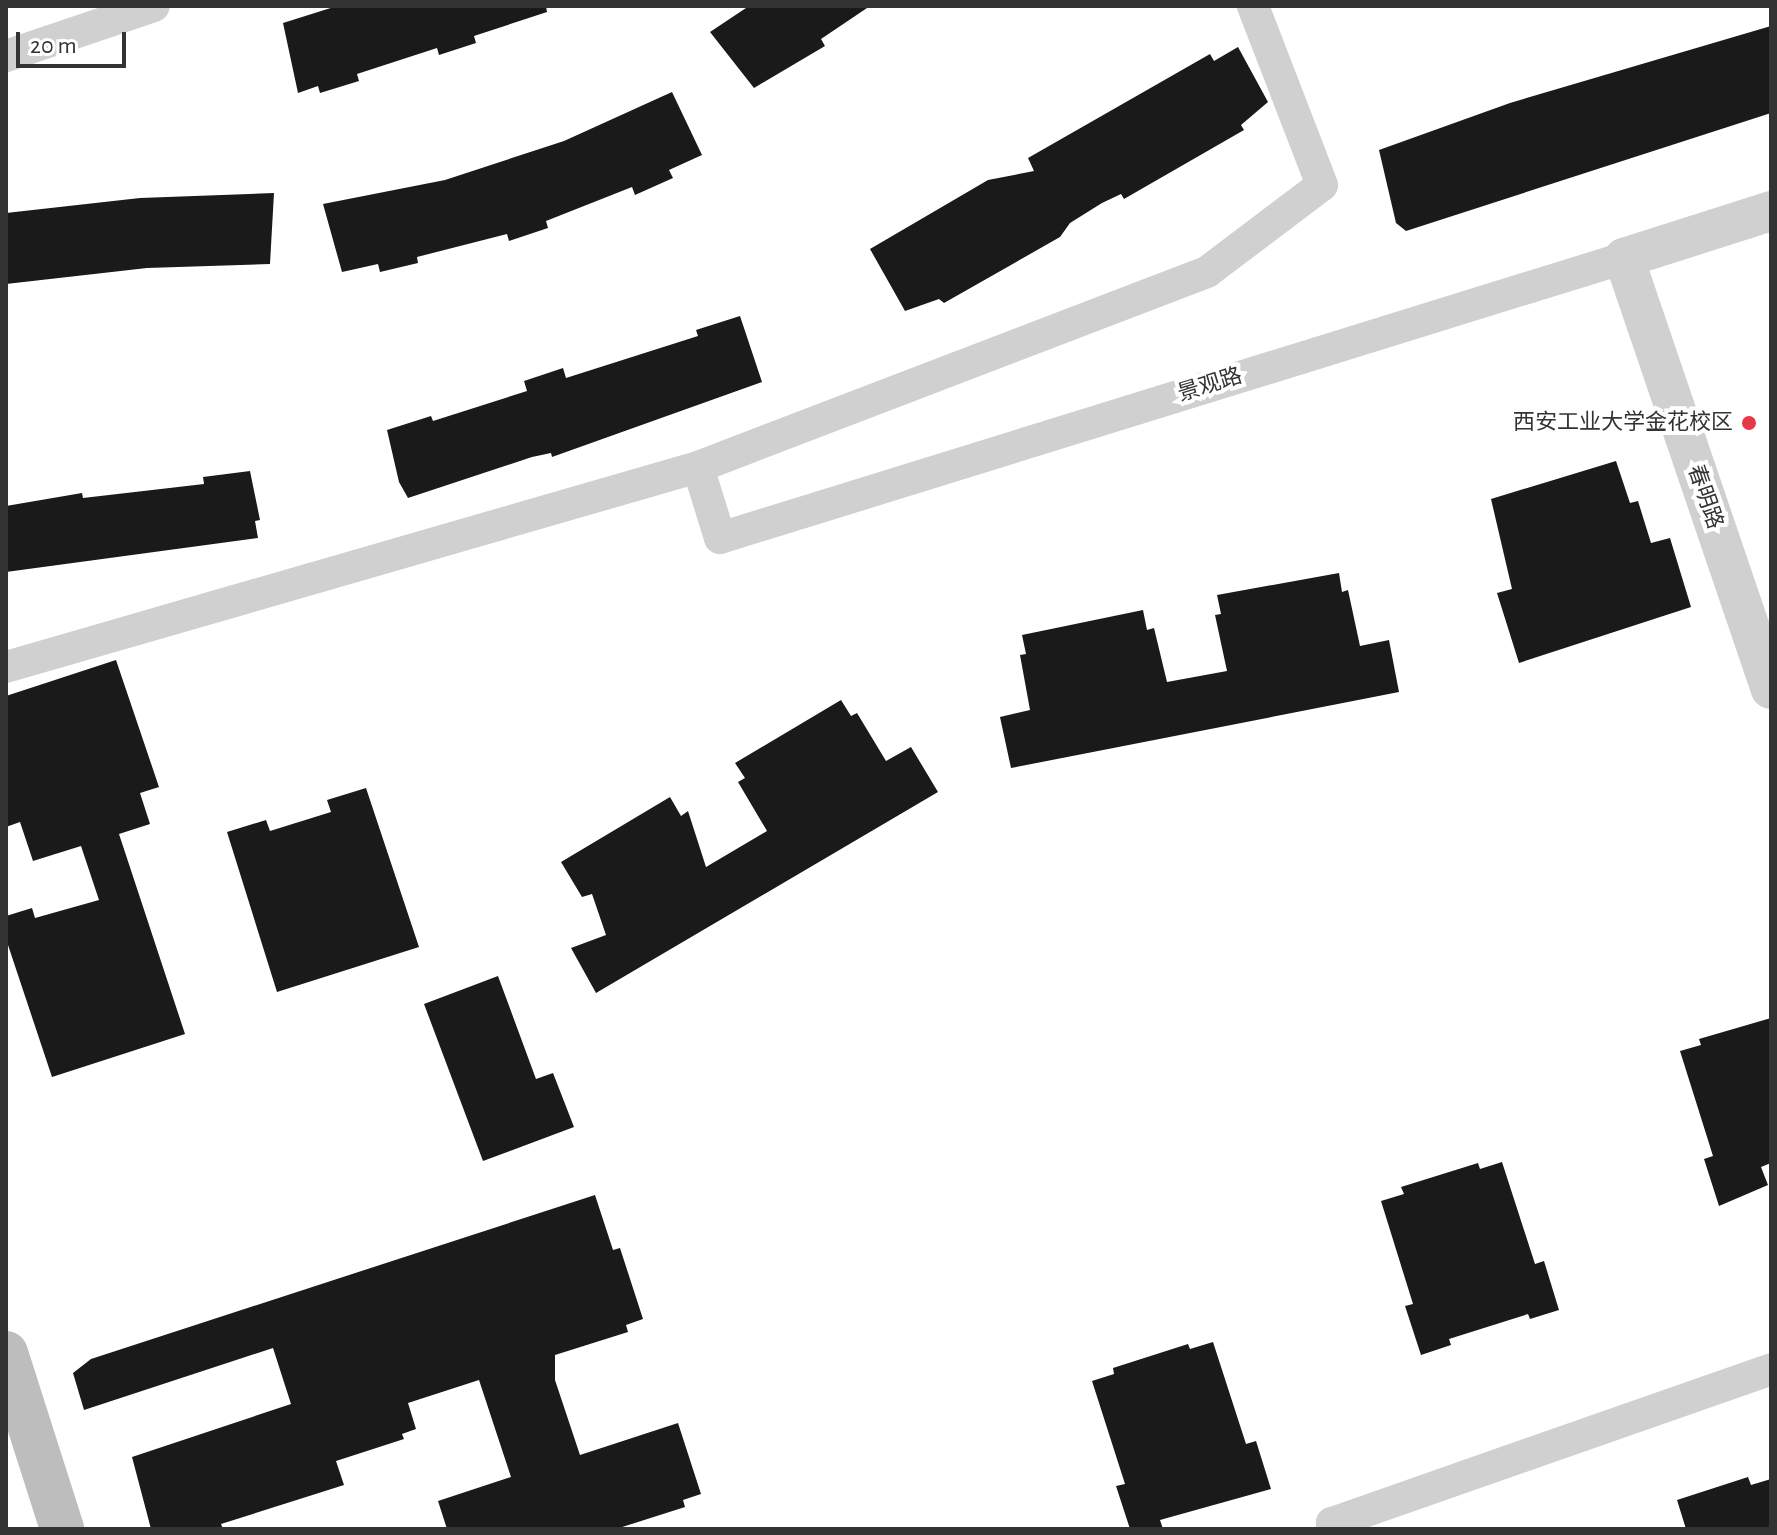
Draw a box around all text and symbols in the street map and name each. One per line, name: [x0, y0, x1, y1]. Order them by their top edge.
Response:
scale bar: [20, 16, 130, 66]
text: 20 m: [30, 34, 77, 58]
street label: 景观路: [1175, 363, 1245, 407]
place label: 西安工业大学金花校区: [1513, 410, 1733, 436]
marker: 西安工业大学金花校区: [1740, 414, 1758, 432]
street label: 春明路: [1682, 462, 1728, 532]

